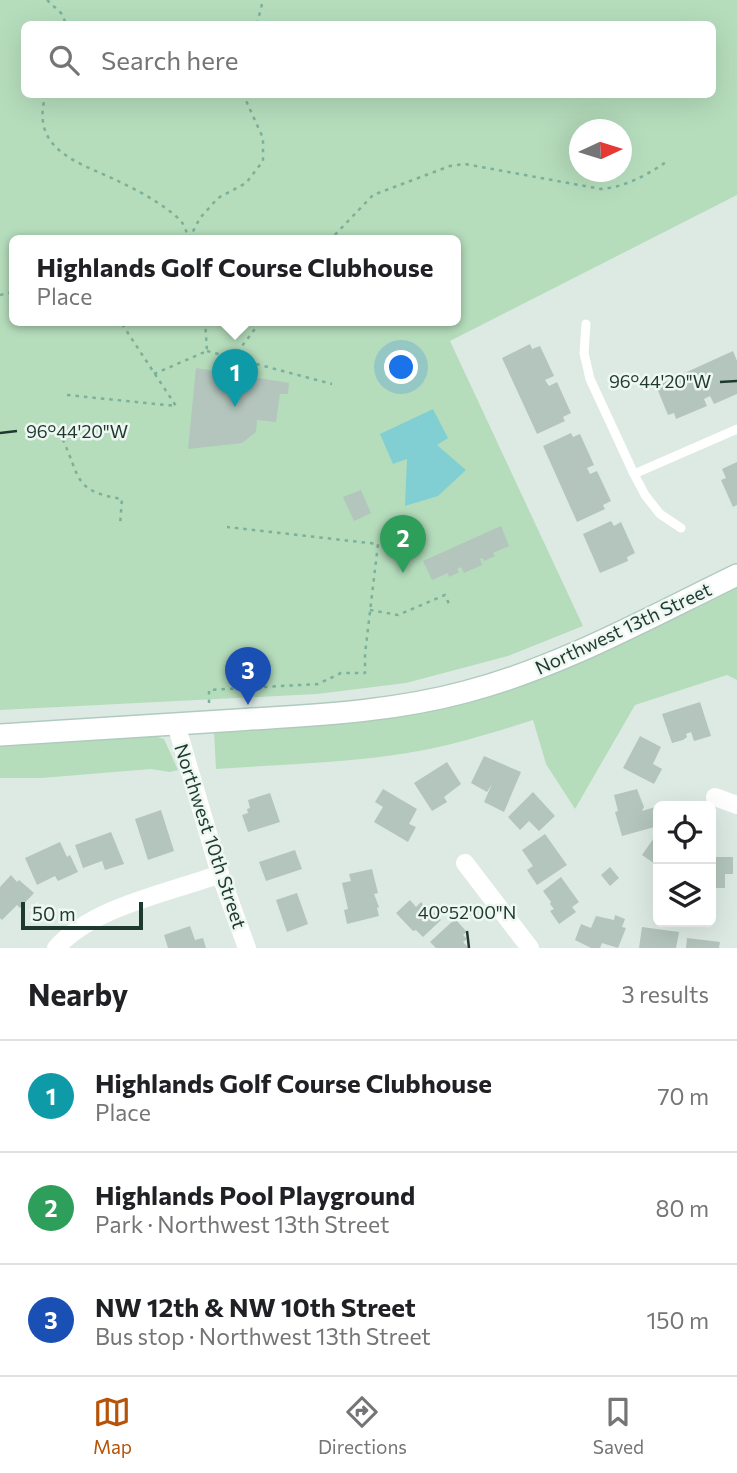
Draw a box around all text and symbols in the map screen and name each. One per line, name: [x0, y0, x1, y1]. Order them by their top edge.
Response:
search box: [21, 21, 716, 98]
icon: search: [45, 41, 83, 79]
text: Search here: [101, 44, 239, 75]
north arrow: [569, 119, 632, 182]
popup: [9, 235, 461, 326]
text: Highlands Golf Course Clubhouse: [37, 251, 433, 282]
text: Place: [37, 282, 92, 310]
pin: 1: [212, 349, 258, 407]
your location: [384, 350, 418, 384]
text: 96°44'20"W: [609, 370, 711, 392]
text: 96°44'20"W: [26, 420, 128, 442]
pin: 2: [380, 515, 426, 573]
street label: Northwest 13th Street: [531, 577, 715, 679]
pin: 3: [225, 647, 271, 705]
street label: Northwest 10th Street: [170, 741, 252, 932]
map controls: [653, 801, 716, 927]
button: locate: [653, 801, 716, 864]
button: layers: [653, 864, 716, 927]
scale bar: [21, 899, 144, 931]
text: 40°52'00"N: [418, 901, 516, 923]
text: 50 m: [32, 902, 76, 925]
text: Nearby: [28, 975, 128, 1012]
text: 3 results: [622, 980, 709, 1008]
text: Highlands Golf Course Clubhouse: [95, 1067, 492, 1098]
text: 1: [46, 1082, 56, 1110]
text: 70 m: [657, 1082, 709, 1110]
text: Place: [95, 1098, 151, 1126]
text: Highlands Pool Playground: [95, 1179, 415, 1210]
text: 2: [44, 1194, 58, 1222]
text: 80 m: [656, 1194, 709, 1222]
text: Park · Northwest 13th Street: [95, 1210, 389, 1238]
text: NW 12th & NW 10th Street: [95, 1291, 416, 1322]
text: 3: [44, 1306, 58, 1334]
text: 150 m: [646, 1306, 709, 1334]
text: Bus stop · Northwest 13th Street: [95, 1322, 431, 1350]
tab: Map: [93, 1393, 132, 1458]
tab: Directions: [318, 1393, 407, 1458]
tab: Saved: [593, 1393, 644, 1458]

